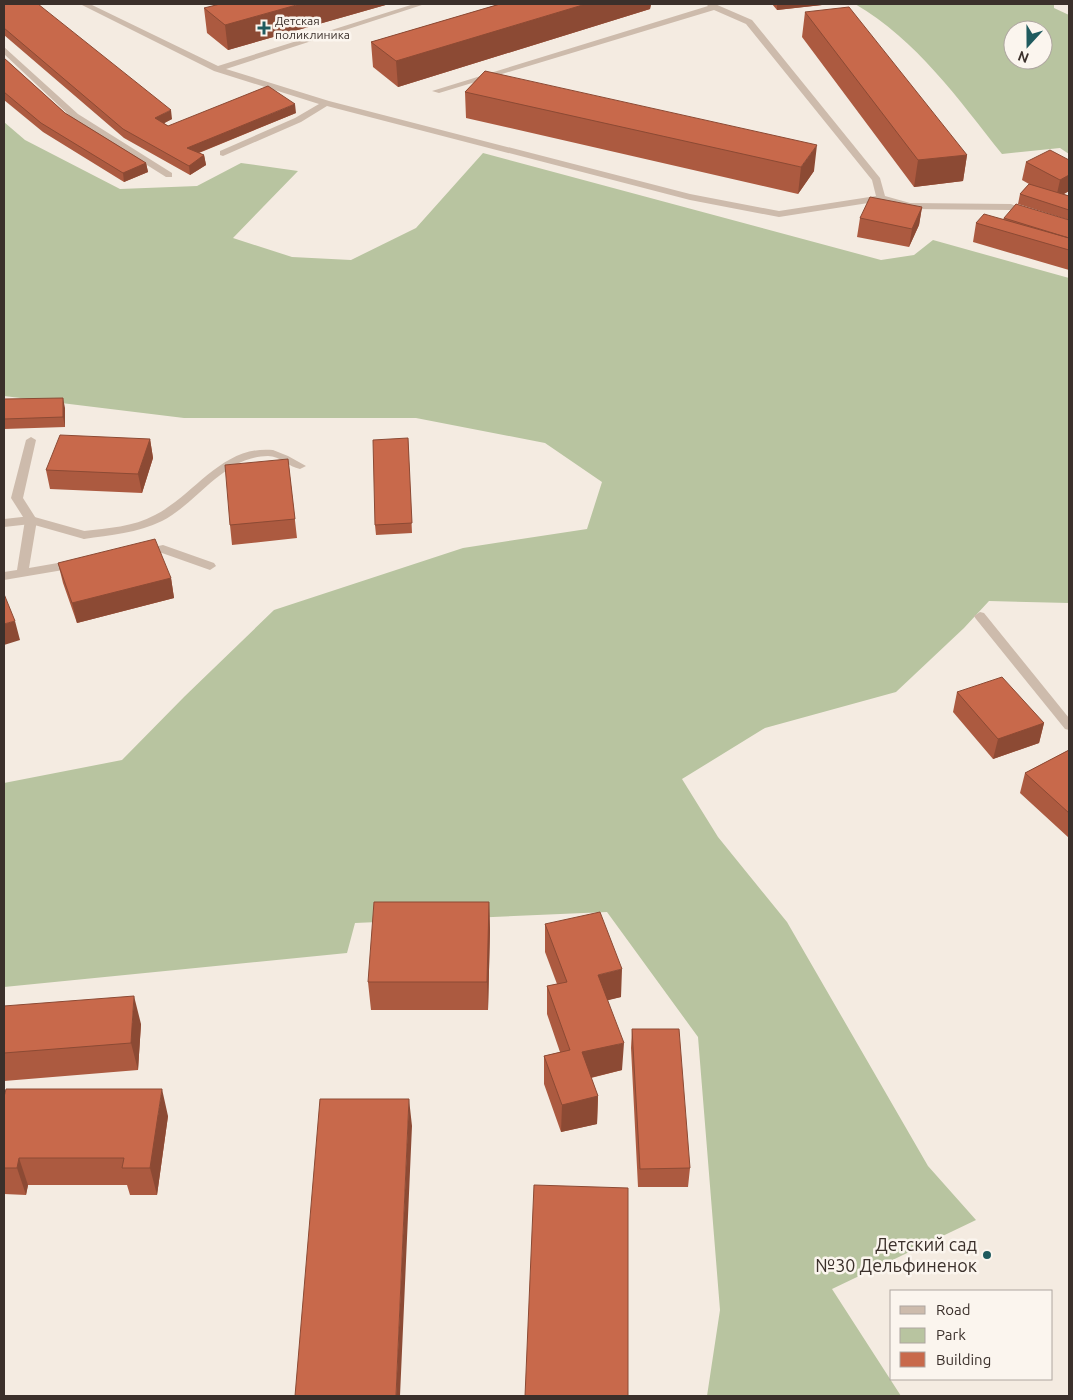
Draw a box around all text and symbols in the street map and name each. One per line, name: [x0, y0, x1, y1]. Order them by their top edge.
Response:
place label: Детская поликлиника: [275, 14, 350, 41]
north arrow: [1003, 20, 1053, 70]
marker: Детская поликлиника: [257, 21, 271, 35]
text: N: [1016, 48, 1031, 66]
place label: Детский сад №30 Дельфиненок: [815, 1234, 977, 1275]
marker: Детский сад №30 Дельфиненок: [981, 1249, 993, 1261]
legend: [890, 1290, 1053, 1380]
text: Road: [936, 1301, 971, 1318]
text: Park: [936, 1326, 966, 1343]
text: Building: [936, 1351, 991, 1368]

